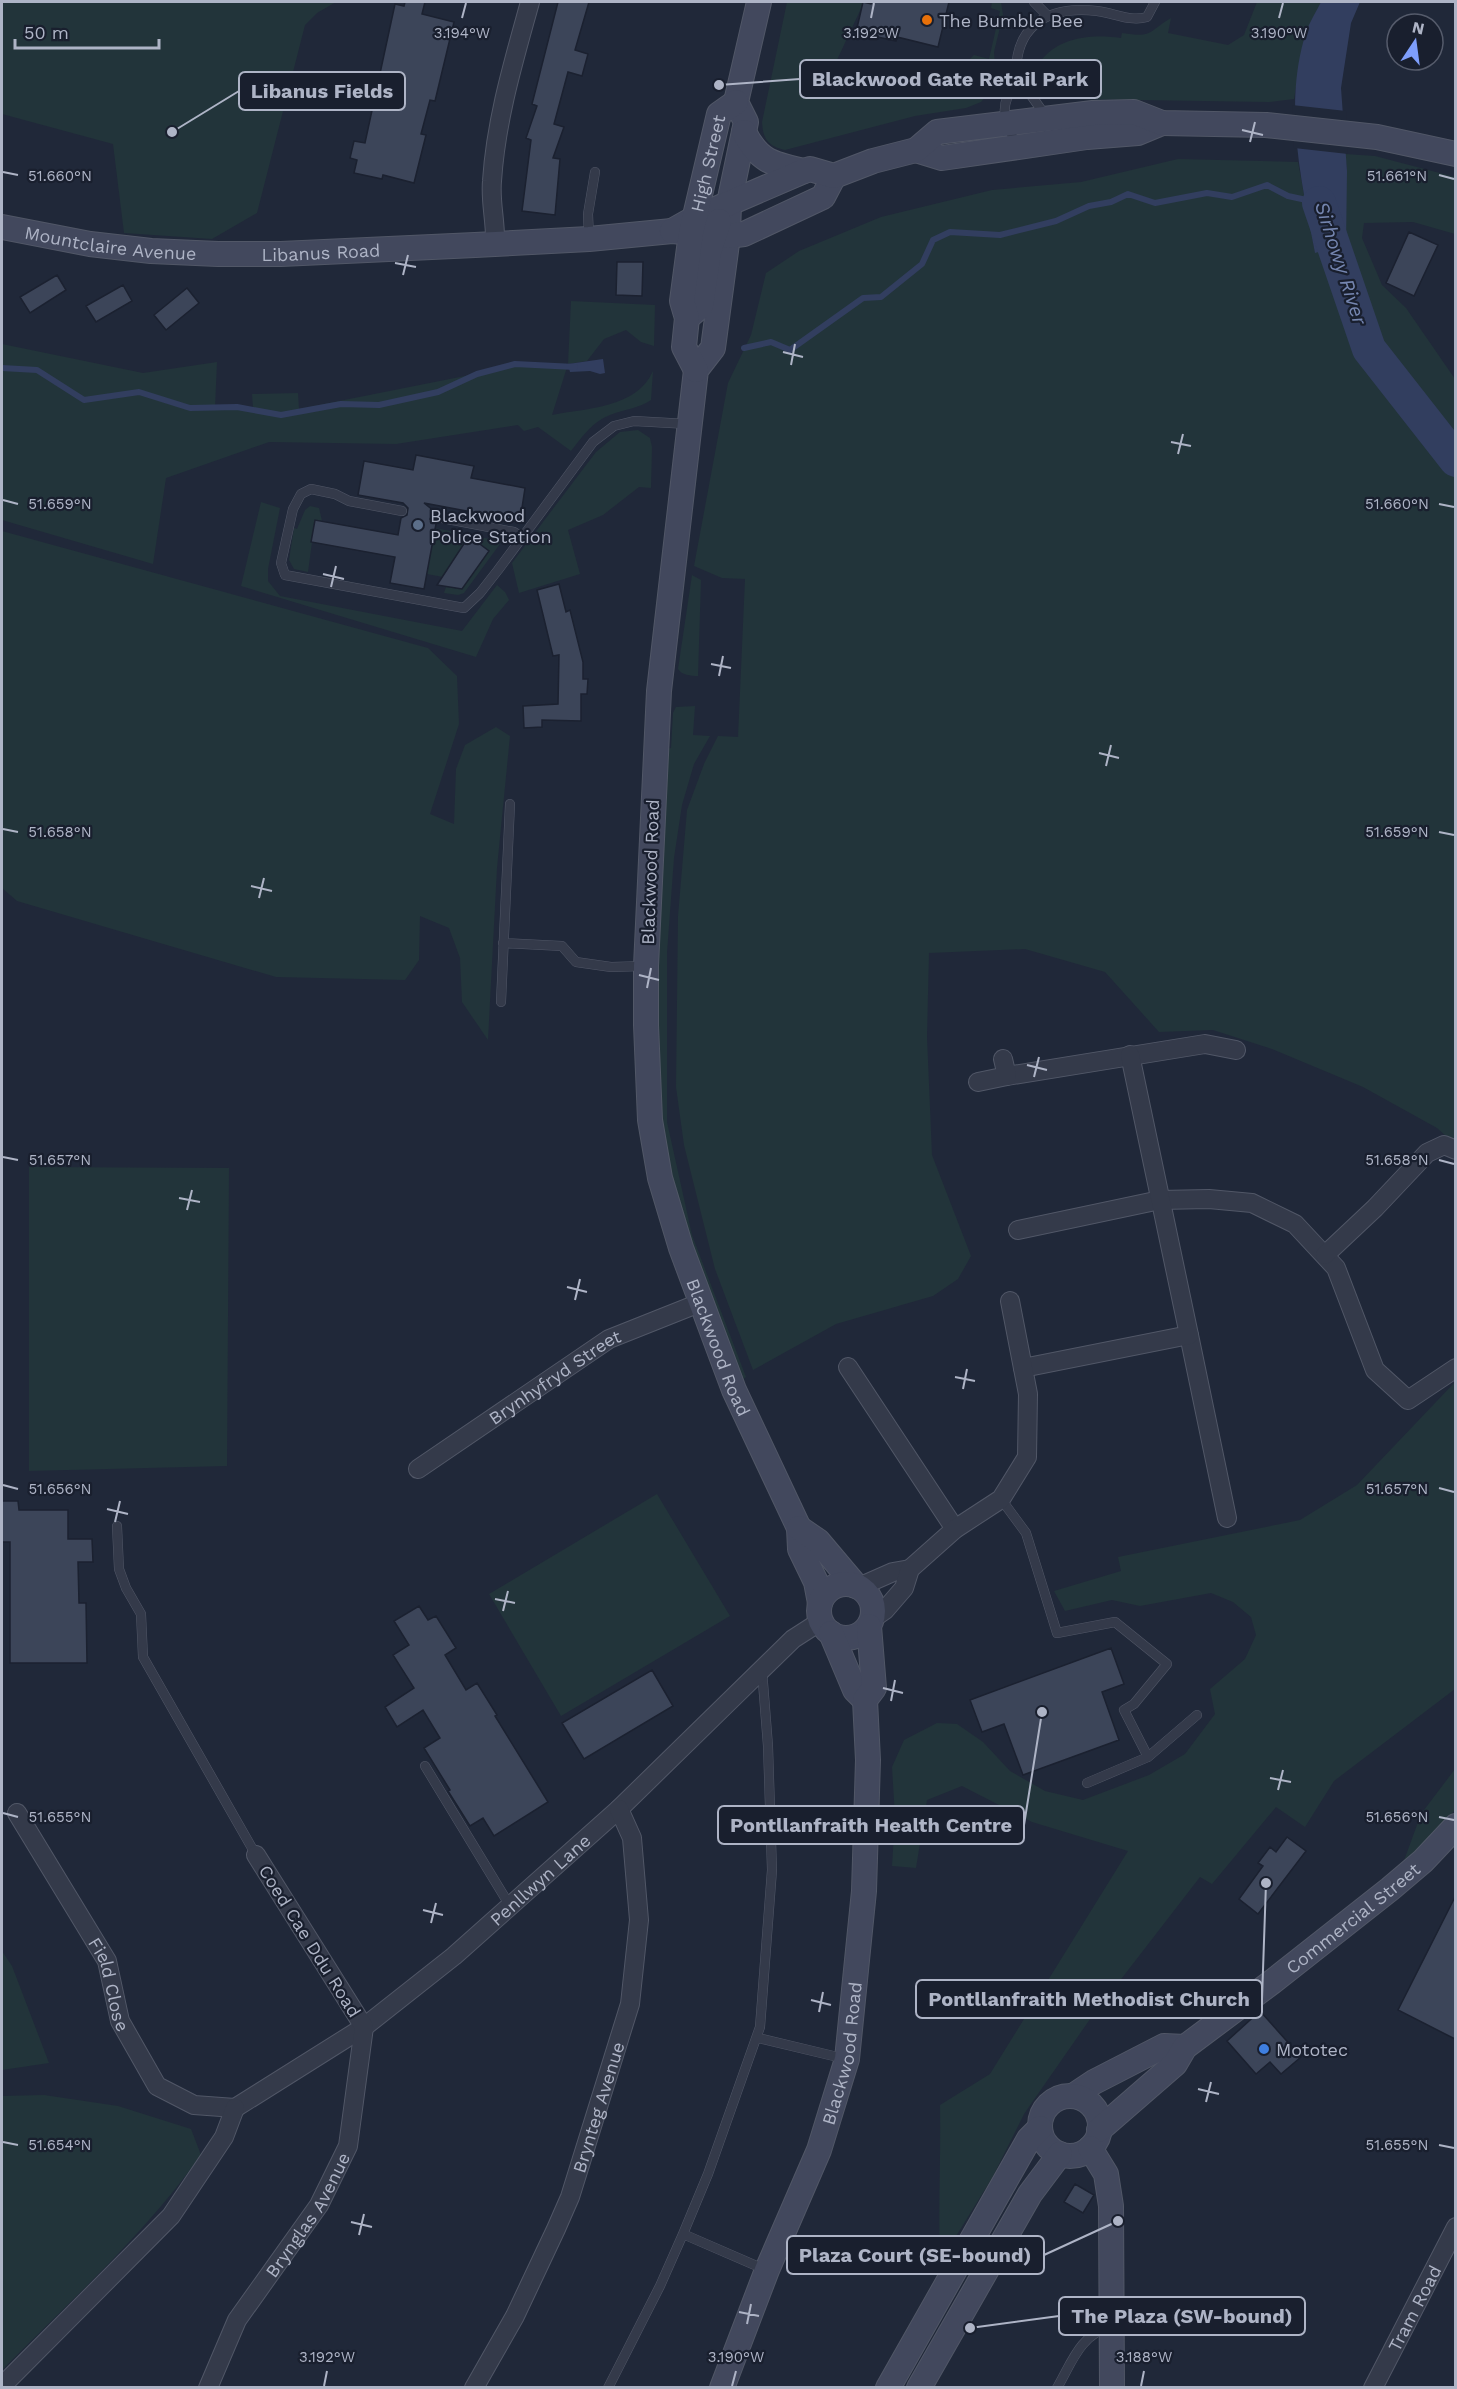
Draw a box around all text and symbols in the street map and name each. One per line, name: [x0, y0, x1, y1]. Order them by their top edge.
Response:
place label: The Bumble Bee: [939, 10, 1083, 31]
scale bar: [15, 12, 159, 50]
north arrow: [1385, 12, 1445, 72]
marker: The Bumble Bee: [920, 13, 934, 27]
text: N: [1410, 17, 1426, 38]
text: 50 m: [24, 22, 69, 43]
text: 3.194°W: [434, 24, 490, 42]
text: 3.192°W: [843, 24, 899, 42]
text: 3.190°W: [1251, 24, 1307, 42]
callout: Blackwood Gate Retail Park: [800, 60, 1101, 98]
text: Blackwood Gate Retail Park: [812, 67, 1089, 91]
callout: Libanus Fields: [239, 72, 405, 110]
text: Libanus Fields: [251, 79, 394, 103]
street label: High Street: [686, 112, 729, 214]
text: 51.660°N: [28, 167, 92, 185]
text: 51.661°N: [1367, 167, 1427, 185]
water label: Sirhowy River: [1310, 198, 1373, 329]
street label: Mountclaire Avenue: [23, 221, 197, 264]
street label: Libanus Road: [261, 239, 381, 265]
text: 51.659°N: [28, 495, 92, 513]
text: 51.660°N: [1365, 495, 1429, 513]
place label: Blackwood Police Station: [430, 505, 552, 547]
marker: Blackwood Police Station: [411, 518, 425, 532]
street label: Blackwood Road: [637, 799, 663, 945]
text: 51.658°N: [28, 823, 92, 841]
text: 51.659°N: [1365, 823, 1429, 841]
text: 51.657°N: [29, 1151, 91, 1169]
text: 51.658°N: [1365, 1151, 1429, 1169]
street label: Blackwood Road: [683, 1275, 755, 1419]
street label: Brynhyfryd Street: [484, 1325, 624, 1428]
text: 51.656°N: [28, 1480, 92, 1498]
text: 51.657°N: [1366, 1480, 1428, 1498]
callout: Pontllanfraith Health Centre: [718, 1806, 1024, 1844]
text: 51.655°N: [29, 1808, 91, 1826]
text: 51.656°N: [1365, 1808, 1429, 1826]
text: Pontllanfraith Health Centre: [730, 1813, 1012, 1837]
street label: Penllwyn Lane: [485, 1829, 594, 1930]
street label: Commercial Street: [1282, 1858, 1424, 1978]
street label: Coed Cae Ddu Road: [255, 1861, 365, 2021]
street label: Field Close: [84, 1933, 134, 2035]
callout: Pontllanfraith Methodist Church: [916, 1980, 1262, 2018]
street label: Blackwood Road: [817, 1981, 865, 2127]
text: Pontllanfraith Methodist Church: [928, 1987, 1250, 2011]
street label: Brynteg Avenue: [568, 2039, 628, 2175]
place label: Mototec: [1276, 2039, 1348, 2060]
marker: Mototec: [1257, 2042, 1271, 2056]
text: 51.654°N: [28, 2136, 92, 2154]
text: 51.655°N: [1366, 2136, 1428, 2154]
street label: Brynglas Avenue: [261, 2149, 354, 2281]
callout: Plaza Court (SE-bound): [787, 2236, 1044, 2274]
text: Plaza Court (SE-bound): [799, 2243, 1031, 2267]
street label: Tram Road: [1383, 2261, 1445, 2355]
callout: The Plaza (SW-bound): [1059, 2297, 1305, 2335]
text: The Plaza (SW-bound): [1071, 2304, 1293, 2328]
text: 3.192°W: [299, 2348, 355, 2366]
text: 3.190°W: [708, 2348, 764, 2366]
text: 3.188°W: [1116, 2348, 1172, 2366]

